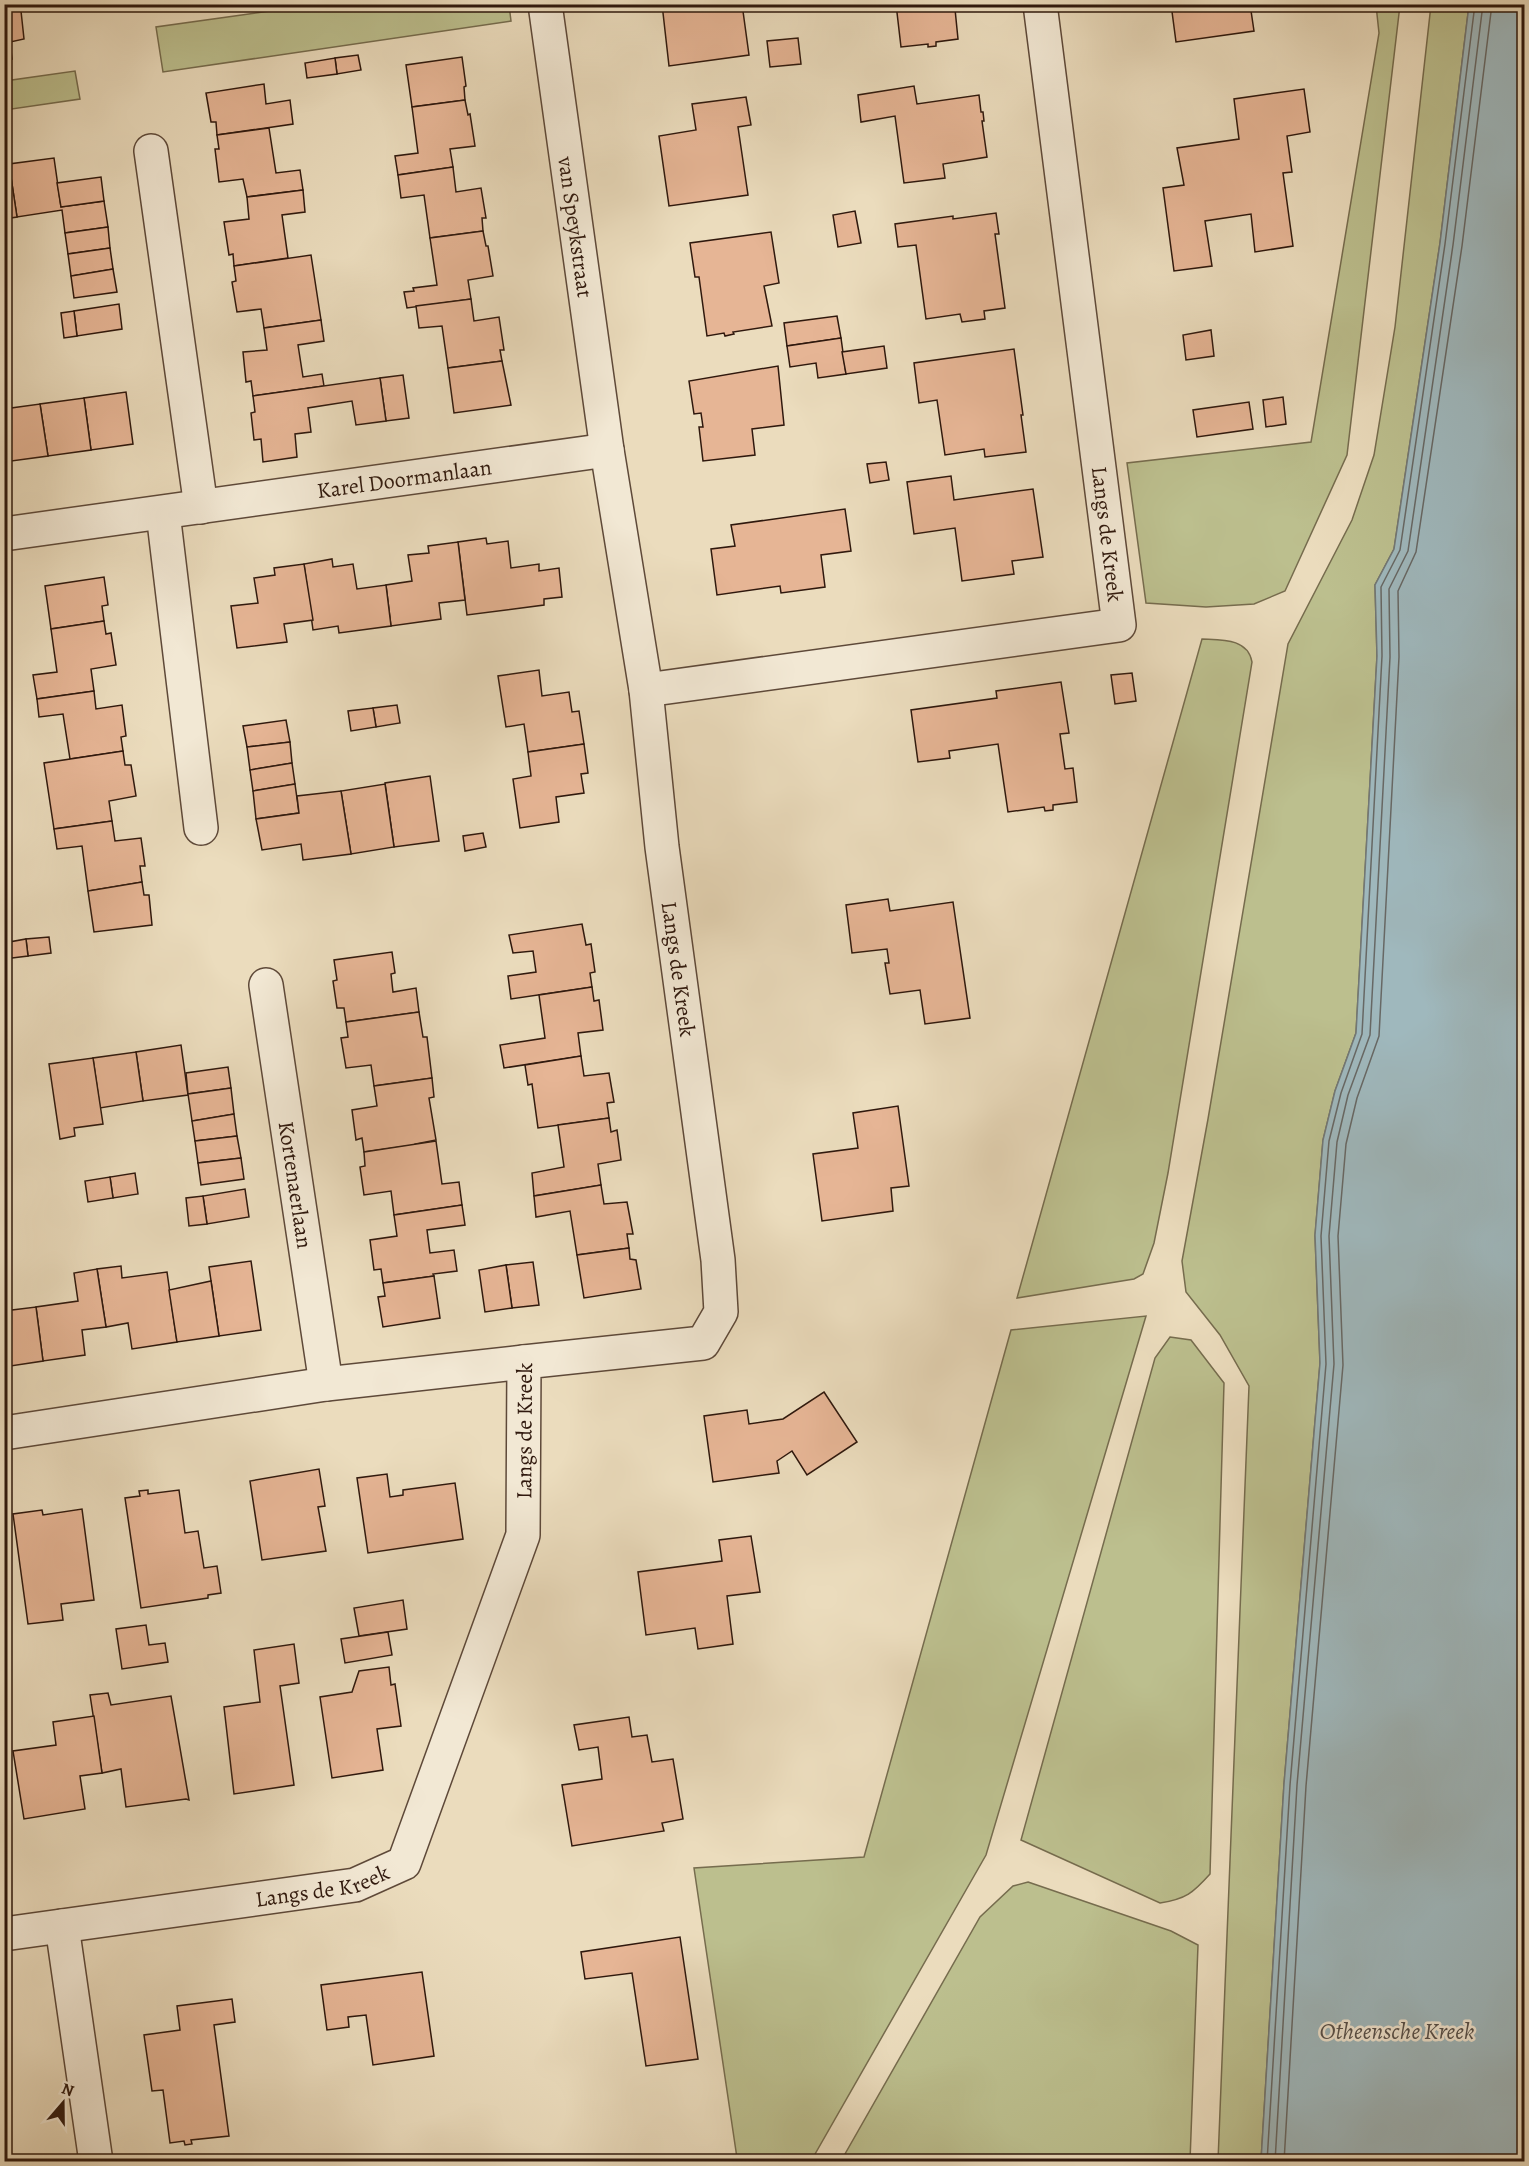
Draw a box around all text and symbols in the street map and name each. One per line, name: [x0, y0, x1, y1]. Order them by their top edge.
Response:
street label: van Speykstraat: [550, 154, 600, 300]
street label: Karel Doormanlaan: [315, 452, 494, 506]
street label: Langs de Kreek: [1084, 465, 1130, 604]
street label: Langs de Kreek: [654, 900, 702, 1039]
street label: Kortenaerlaan: [271, 1119, 319, 1251]
street label: Langs de Kreek: [509, 1363, 540, 1499]
street label: Langs de Kreek: [253, 1858, 394, 1915]
water label: Otheensche Kreek: [1320, 2015, 1475, 2047]
north arrow: [33, 2073, 93, 2133]
text: N: [59, 2078, 77, 2102]

